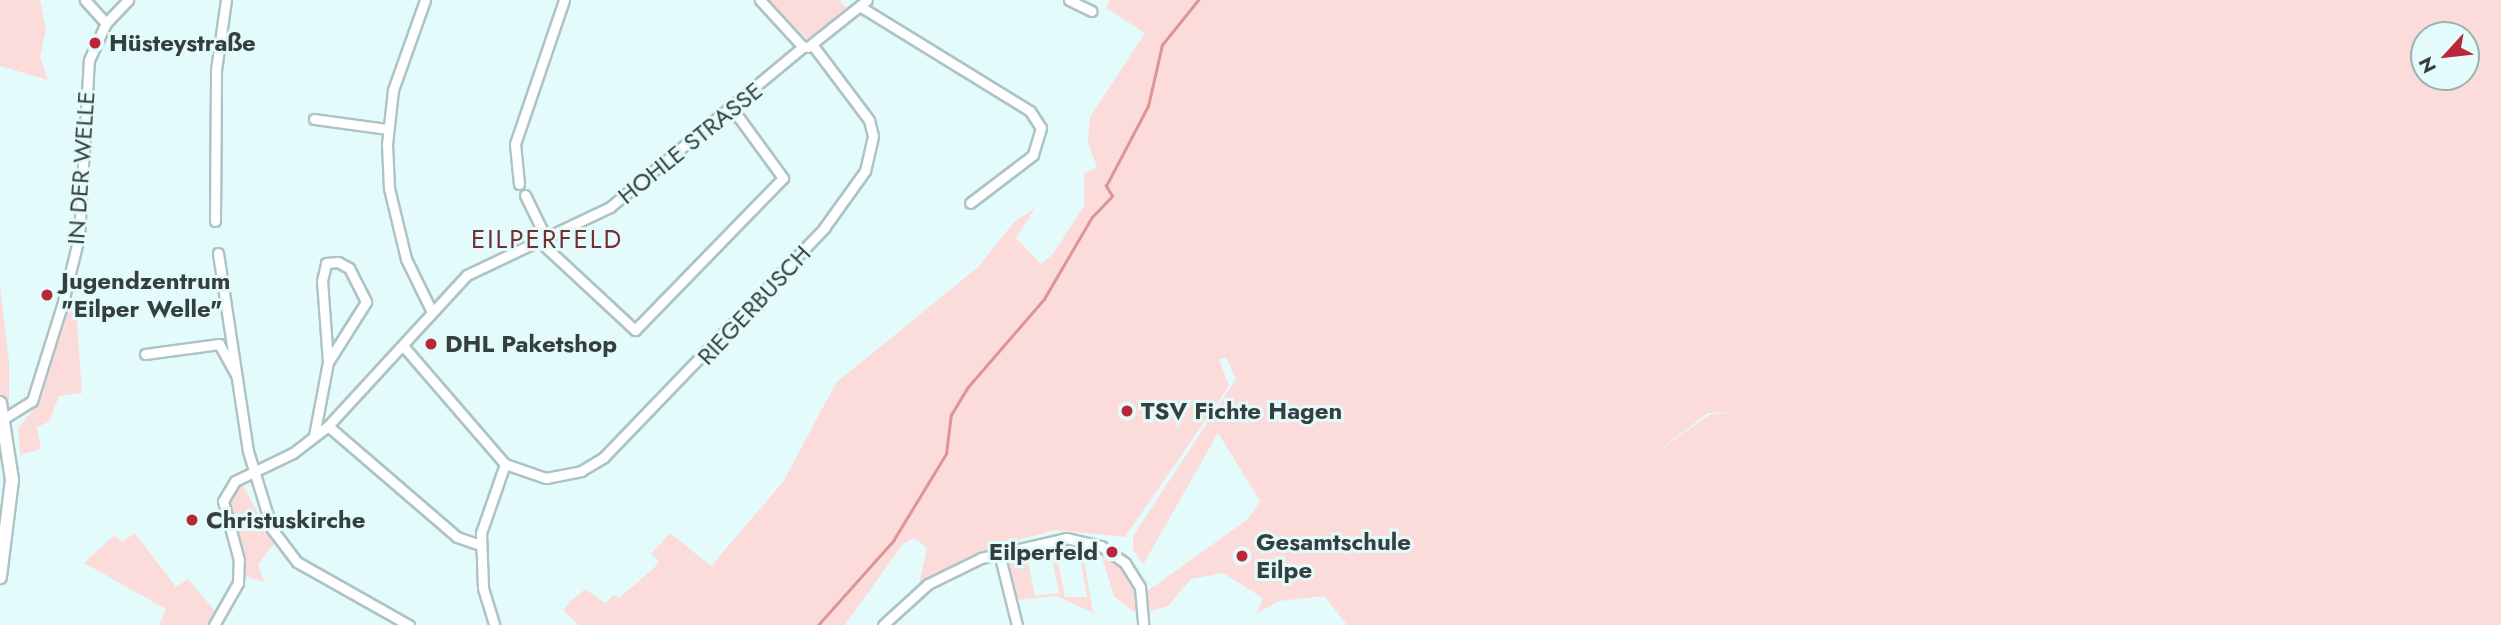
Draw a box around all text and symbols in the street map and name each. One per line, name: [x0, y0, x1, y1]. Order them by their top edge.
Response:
north arrow: [2410, 21, 2480, 91]
place label: Hüsteystraße: [109, 29, 256, 57]
marker: Hüsteystraße: [87, 35, 103, 51]
text: N: [2412, 52, 2443, 78]
street label: HOHLE STRASSE: [612, 76, 768, 210]
street label: IN DER WELLE: [61, 90, 101, 246]
district label: EILPERFELD: [472, 224, 622, 256]
street label: RIEGERBUSCH: [691, 239, 817, 371]
place label: Jugendzentrum "Eilper Welle": [61, 267, 230, 323]
marker: Jugendzentrum "Eilper Welle": [39, 287, 55, 303]
place label: DHL Paketshop: [445, 330, 617, 358]
marker: DHL Paketshop: [423, 336, 439, 352]
place label: TSV Fichte Hagen: [1141, 397, 1342, 425]
marker: TSV Fichte Hagen: [1119, 403, 1135, 419]
place label: Christuskirche: [206, 506, 366, 534]
marker: Christuskirche: [184, 512, 200, 528]
place label: Gesamtschule Eilpe: [1256, 528, 1411, 584]
place label: Eilperfeld: [989, 538, 1098, 566]
marker: Eilperfeld: [1104, 544, 1120, 560]
marker: Gesamtschule Eilpe: [1234, 548, 1250, 564]

